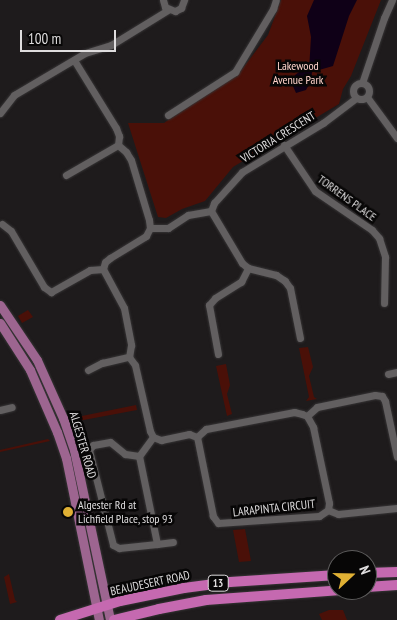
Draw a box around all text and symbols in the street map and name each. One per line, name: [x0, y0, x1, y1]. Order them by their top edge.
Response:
scale bar: [22, 20, 119, 52]
text: 100 m: [28, 29, 61, 48]
park label: Lakewood Avenue Park: [273, 59, 323, 87]
street label: VICTORIA CRESCENT: [238, 108, 318, 166]
street label: TORRENS PLACE: [315, 172, 379, 224]
street label: ALGESTER ROAD: [67, 410, 99, 480]
street label: LARAPINTA CIRCUIT: [232, 496, 316, 520]
place label: Algester Rd at Lichfield Place, stop 93: [78, 498, 174, 526]
marker: Algester Rd at Lichfield Place, stop 93: [62, 506, 74, 518]
north arrow: [327, 550, 377, 600]
text: N: [355, 563, 375, 577]
street label: BEAUDESERT ROAD: [109, 568, 191, 598]
road number: 13: [207, 574, 229, 592]

